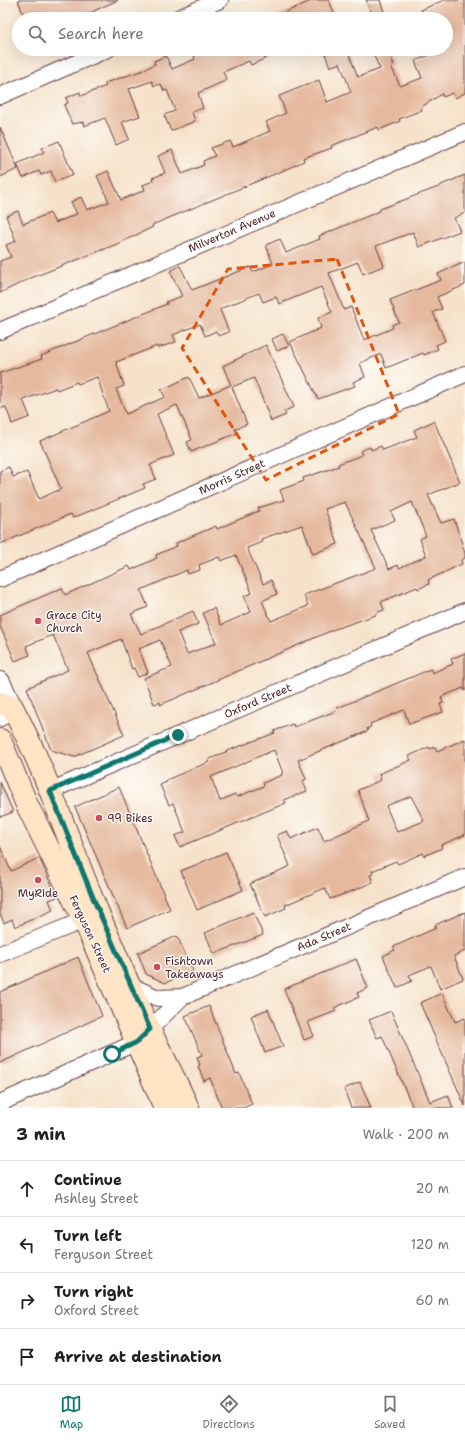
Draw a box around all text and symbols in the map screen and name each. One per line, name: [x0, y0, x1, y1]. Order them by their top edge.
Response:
search box: [12, 12, 453, 56]
icon: search: [26, 23, 48, 45]
text: Search here: [58, 24, 144, 44]
street label: Milverton Avenue: [186, 206, 278, 256]
street label: Morris Street: [196, 456, 268, 498]
place label: Grace City Church: [46, 608, 102, 636]
marker: Grace City Church: [33, 616, 43, 626]
street label: Oxford Street: [222, 680, 294, 722]
route end: [169, 726, 187, 744]
place label: 99 Bikes: [107, 811, 153, 826]
marker: 99 Bikes: [94, 813, 104, 823]
marker: MyRide: [33, 875, 43, 885]
place label: MyRide: [18, 886, 58, 901]
street label: Ferguson Street: [65, 893, 115, 975]
street label: Ada Street: [294, 919, 354, 955]
place label: Fishtown Takeaways: [165, 954, 224, 982]
marker: Fishtown Takeaways: [152, 962, 162, 972]
route start: [103, 1045, 121, 1063]
text: 3 min: [16, 1123, 66, 1145]
text: Walk · 200 m: [363, 1126, 449, 1143]
text: Continue: [54, 1170, 122, 1190]
icon: ahead: [16, 1178, 38, 1200]
text: 20 m: [416, 1180, 449, 1197]
text: Ashley Street: [54, 1190, 139, 1207]
text: Turn left: [54, 1226, 122, 1246]
icon: left: [16, 1234, 38, 1256]
text: 120 m: [411, 1236, 449, 1253]
text: Ferguson Street: [54, 1246, 153, 1263]
text: Turn right: [54, 1282, 134, 1302]
icon: right: [16, 1290, 38, 1312]
text: 60 m: [416, 1292, 449, 1309]
text: Oxford Street: [54, 1302, 139, 1319]
icon: arrive: [16, 1346, 38, 1368]
text: Arrive at destination: [54, 1347, 222, 1367]
tab: Map: [60, 1393, 83, 1432]
tab: Directions: [202, 1393, 255, 1432]
tab: Saved: [374, 1393, 405, 1432]

